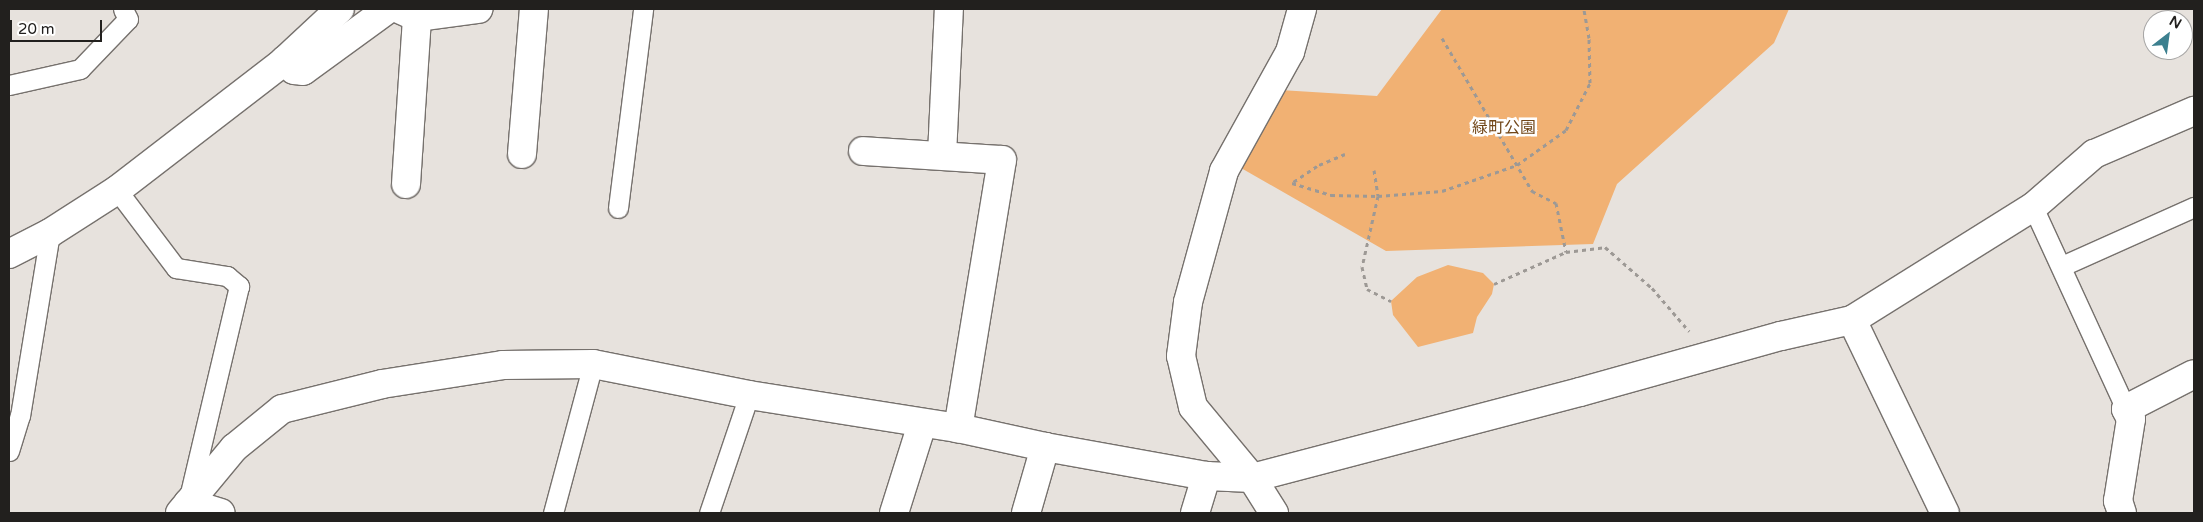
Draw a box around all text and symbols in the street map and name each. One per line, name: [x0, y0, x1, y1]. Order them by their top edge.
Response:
scale bar: [12, 10, 105, 42]
north arrow: [2143, 10, 2193, 60]
text: N: [2166, 12, 2184, 33]
text: 20 m: [18, 20, 55, 38]
park label: 緑町公園: [1472, 118, 1536, 138]

